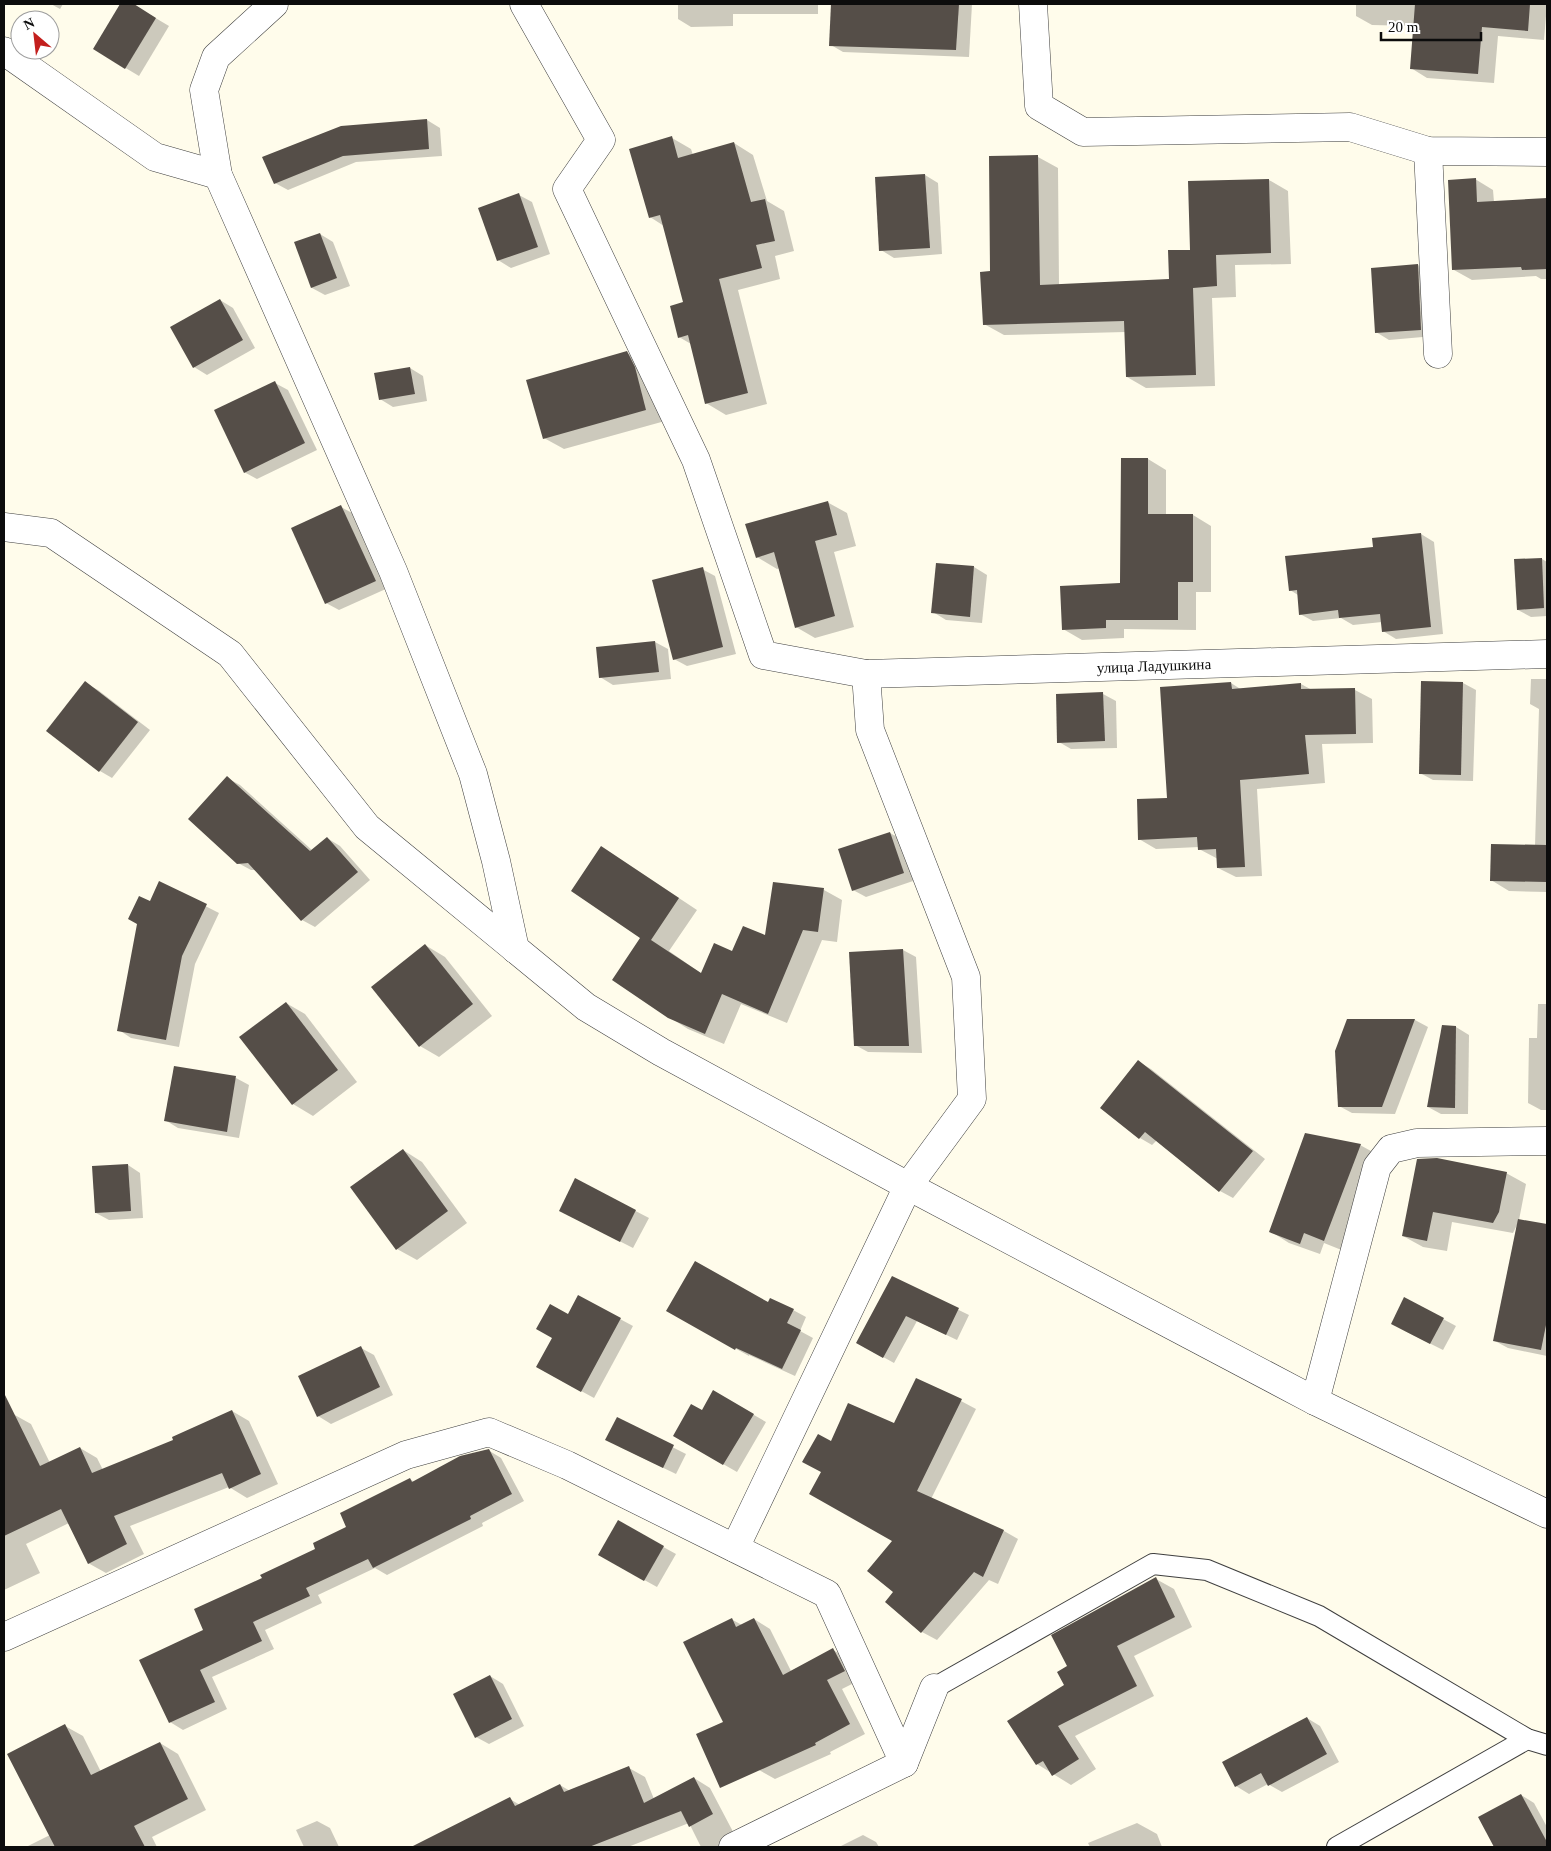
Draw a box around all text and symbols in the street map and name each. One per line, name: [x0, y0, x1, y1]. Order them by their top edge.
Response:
north arrow: [10, 10, 60, 60]
scale bar: [1381, 10, 1481, 42]
text: N: [21, 15, 37, 33]
text: 20 m: [1388, 19, 1419, 35]
street label: улица Ладушкина: [1097, 656, 1212, 676]

